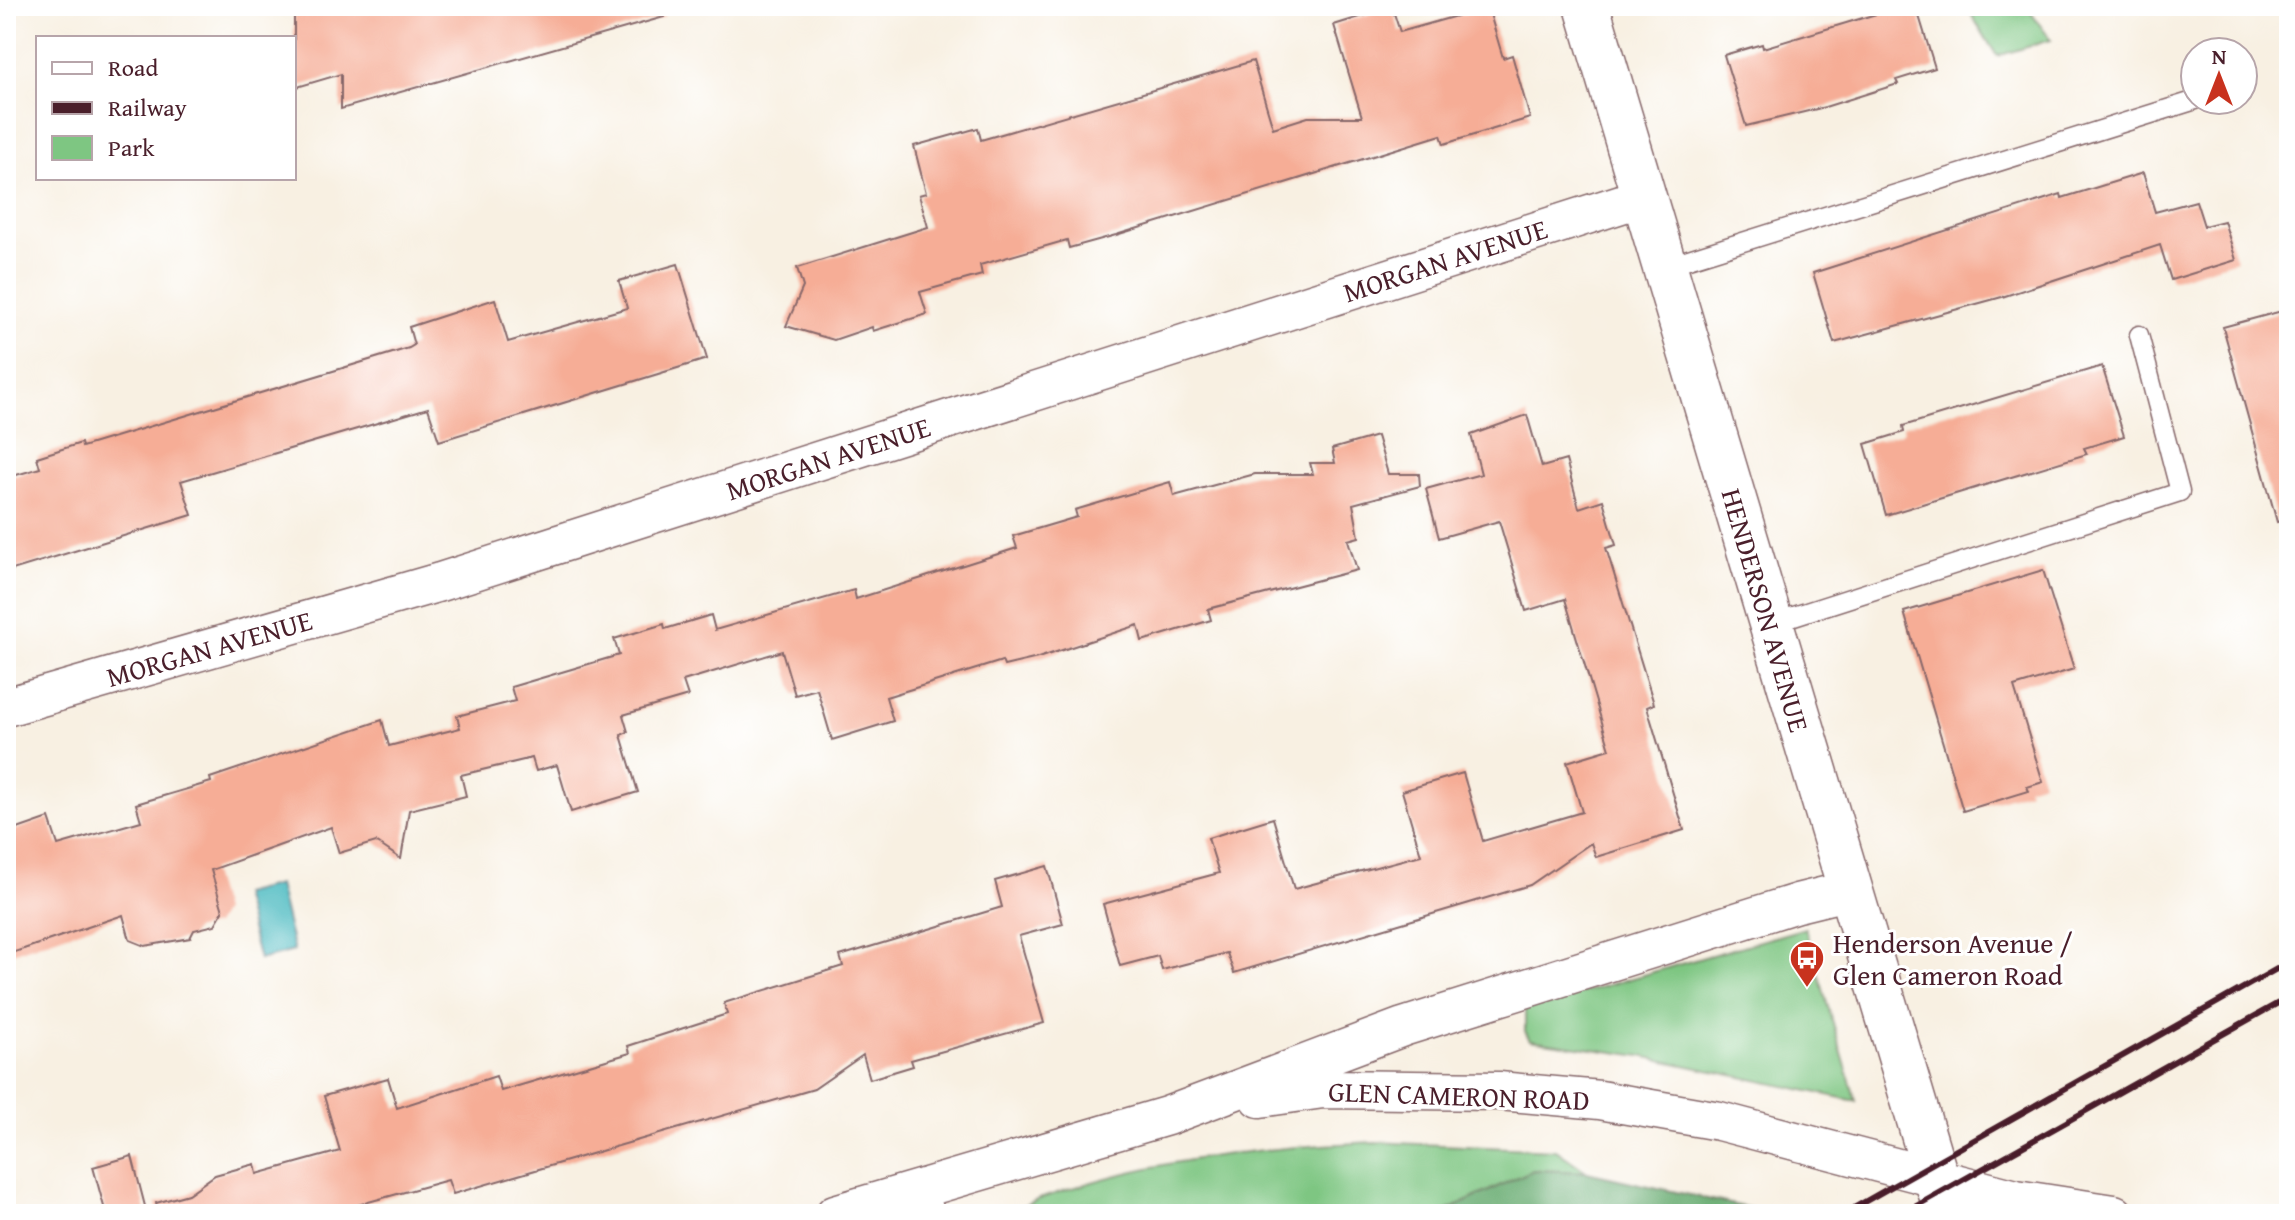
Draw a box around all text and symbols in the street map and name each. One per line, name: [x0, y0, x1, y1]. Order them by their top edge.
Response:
legend: [36, 36, 296, 180]
north arrow: [2179, 36, 2259, 116]
text: N: [2212, 40, 2227, 72]
text: Road: [108, 50, 158, 85]
text: Railway: [108, 90, 187, 125]
text: Park: [108, 130, 155, 165]
street label: MORGAN AVENUE: [1338, 208, 1552, 312]
street label: MORGAN AVENUE: [721, 406, 935, 510]
street label: HENDERSON AVENUE: [1712, 483, 1820, 737]
street label: MORGAN AVENUE: [101, 599, 317, 697]
place label: Henderson Avenue / Glen Cameron Road: [1833, 922, 2073, 995]
bus stop icon: Henderson Avenue / Glen Cameron Road: [1788, 939, 1826, 989]
street label: GLEN CAMERON ROAD: [1328, 1070, 1590, 1120]

